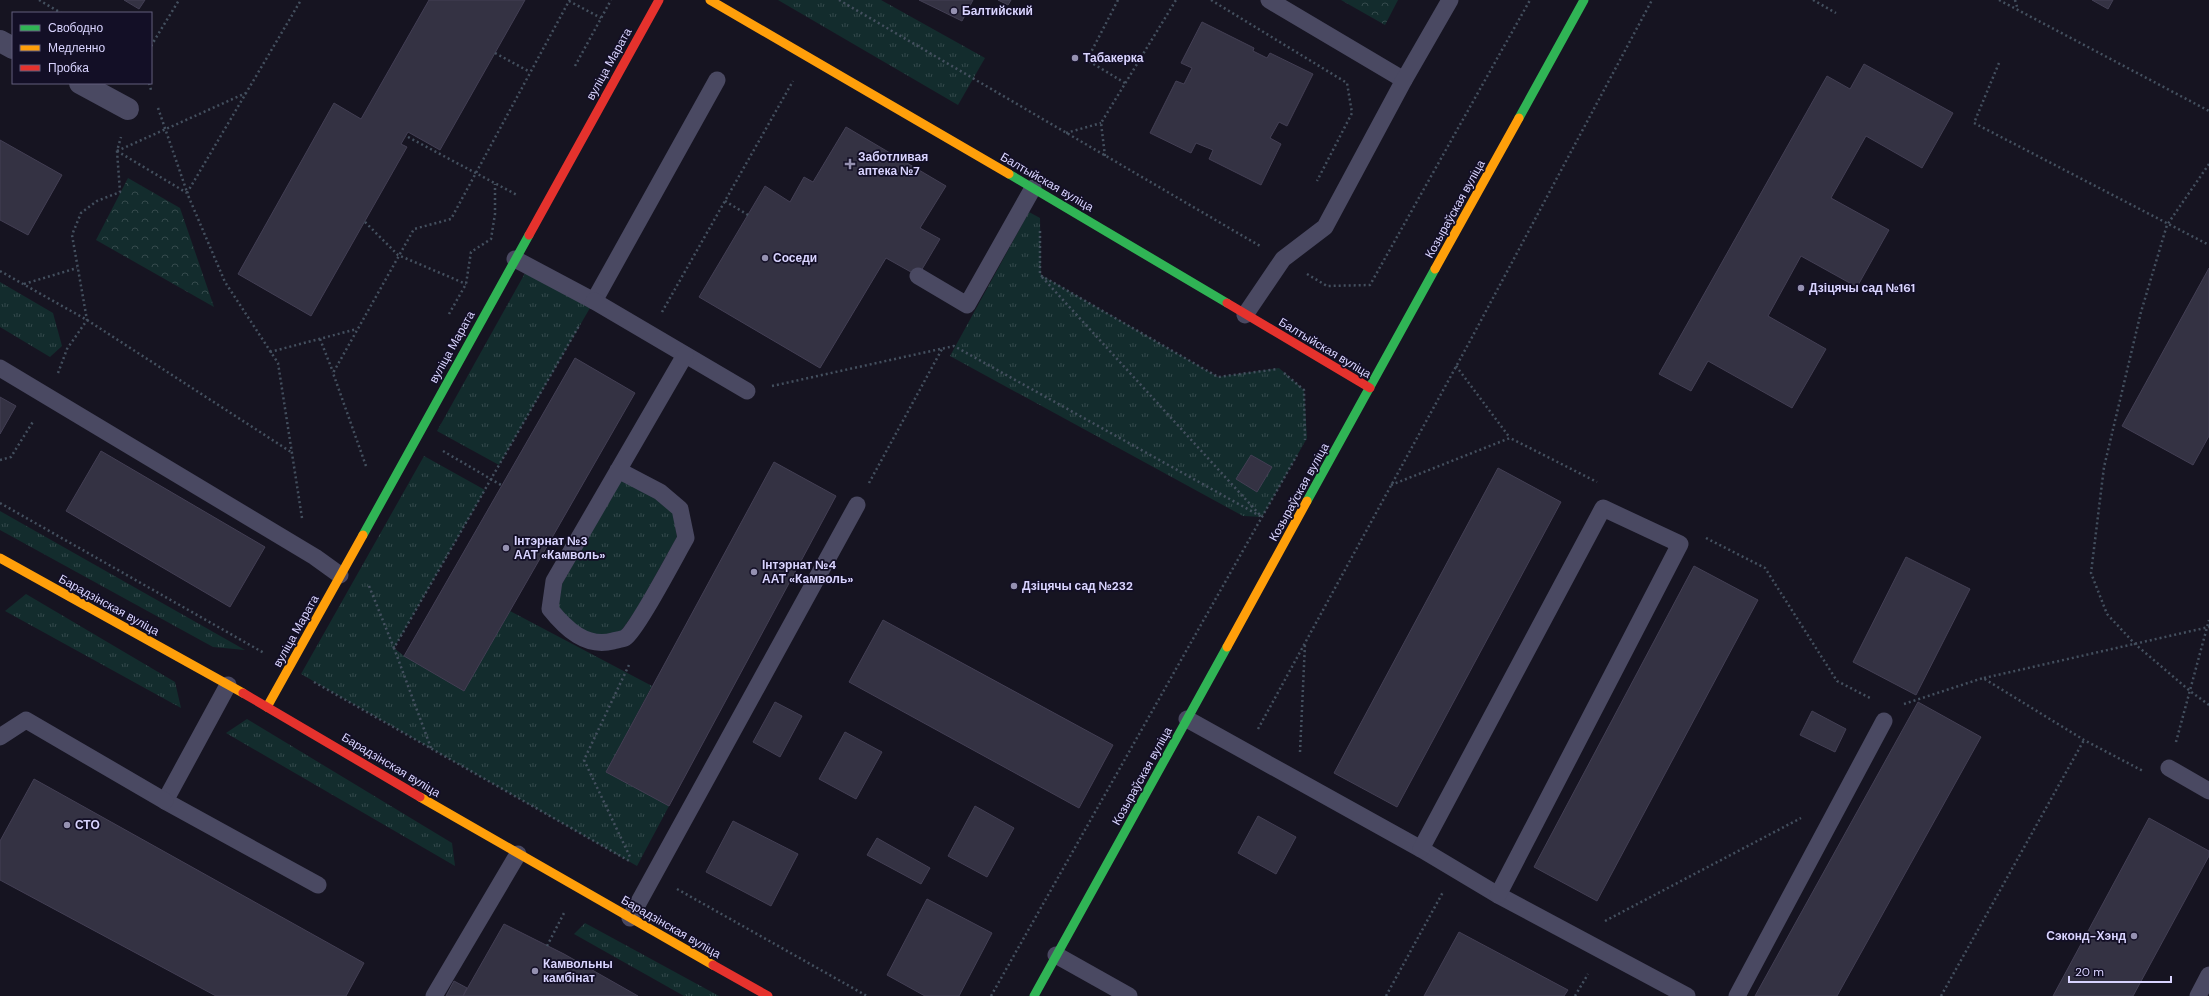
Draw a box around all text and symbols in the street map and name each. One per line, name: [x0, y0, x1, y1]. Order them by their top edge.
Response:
place label: Балтийский: [962, 3, 1033, 19]
marker: Балтийский: [949, 6, 959, 16]
legend: [12, 12, 152, 84]
text: Свободно: [48, 20, 103, 36]
street label: вуліца Марата: [583, 25, 636, 103]
text: Медленно: [48, 40, 105, 56]
place label: Табакерка: [1083, 50, 1144, 66]
marker: Табакерка: [1070, 53, 1080, 63]
text: Пробка: [48, 60, 89, 76]
place label: Заботливая аптека №7: [858, 149, 928, 179]
street label: Балтыйская вуліца: [997, 149, 1097, 215]
street label: Козыраўская вуліца: [1421, 157, 1489, 261]
marker: Заботливая аптека №7: [845, 159, 855, 169]
place label: Соседи: [773, 250, 817, 266]
marker: Соседи: [760, 253, 770, 263]
place label: Дзіцячы сад №161: [1809, 280, 1915, 296]
marker: Дзіцячы сад №161: [1796, 283, 1806, 293]
street label: вуліца Марата: [426, 308, 479, 386]
street label: Балтыйская вуліца: [1276, 314, 1375, 382]
street label: Козыраўская вуліца: [1265, 440, 1333, 544]
place label: Інтэрнат №3 ААТ «Камволь»: [514, 533, 606, 563]
marker: Інтэрнат №3 ААТ «Камволь»: [501, 543, 511, 553]
place label: Інтэрнат №4 ААТ «Камволь»: [762, 557, 854, 587]
marker: Інтэрнат №4 ААТ «Камволь»: [749, 567, 759, 577]
street label: Барадзінская вуліца: [56, 571, 162, 639]
place label: Дзіцячы сад №232: [1022, 578, 1133, 594]
marker: Дзіцячы сад №232: [1009, 581, 1019, 591]
street label: вуліца Марата: [270, 592, 323, 670]
street label: Козыраўская вуліца: [1108, 724, 1176, 828]
street label: Барадзінская вуліца: [339, 729, 444, 801]
place label: СТО: [75, 817, 100, 833]
marker: СТО: [62, 820, 72, 830]
street label: Барадзінская вуліца: [618, 892, 724, 962]
place label: Сэконд-Хэнд: [2046, 928, 2126, 944]
marker: Сэконд-Хэнд: [2129, 931, 2139, 941]
place label: Камвольны камбінат: [543, 956, 613, 986]
scale bar: [2069, 958, 2171, 984]
text: 20 m: [2075, 964, 2104, 980]
marker: Камвольны камбінат: [530, 966, 540, 976]

